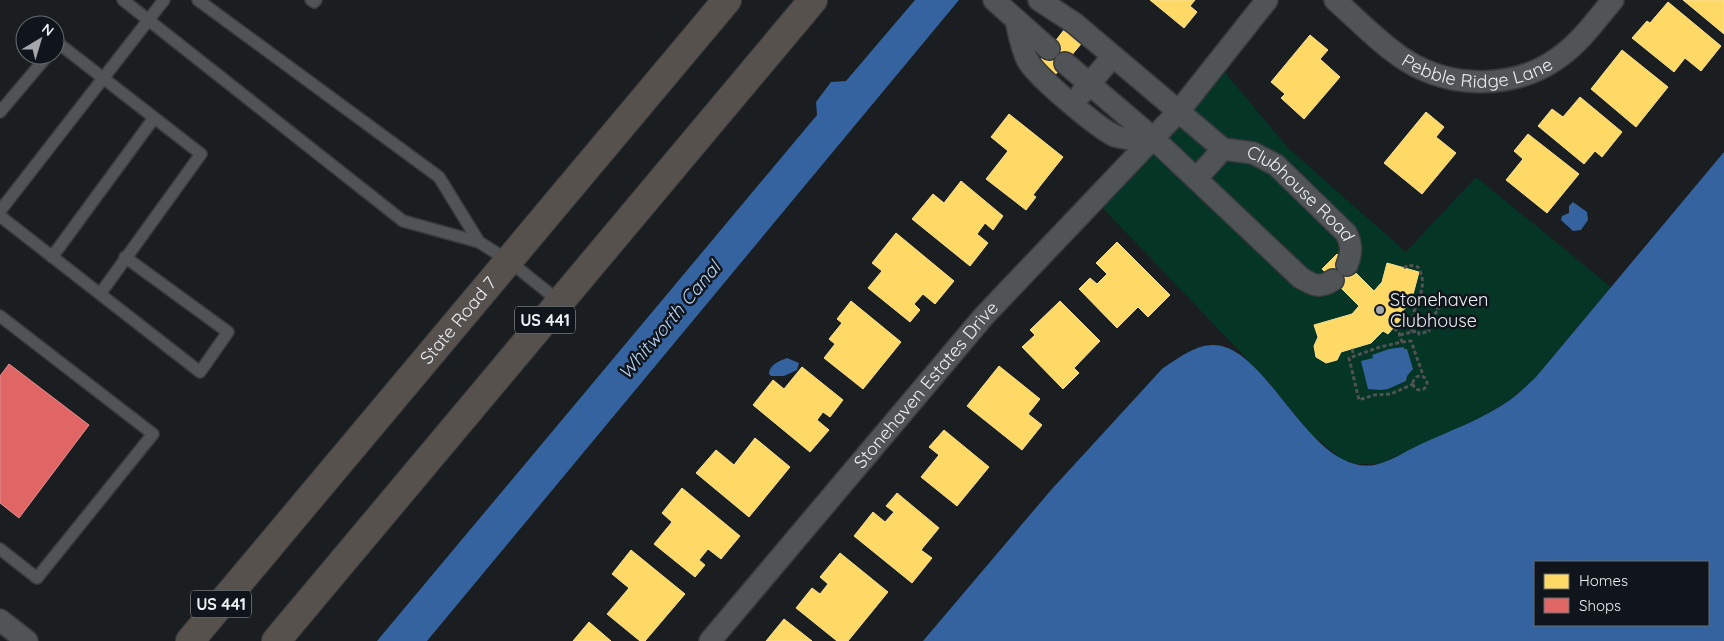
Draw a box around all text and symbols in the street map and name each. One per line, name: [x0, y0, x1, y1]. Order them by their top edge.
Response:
north arrow: [15, 15, 65, 65]
text: N: [38, 19, 58, 40]
street label: Pebble Ridge Lane: [1399, 41, 1555, 69]
text: Pebble Ridge Lane: [1398, 49, 1557, 93]
street label: Clubhouse Road: [1243, 140, 1360, 245]
water label: Whitworth Canal: [613, 254, 727, 384]
street label: State Road 7: [415, 272, 501, 369]
place label: Stonehaven Clubhouse: [1390, 288, 1489, 332]
street label: Stonehaven Estates Drive: [848, 296, 1003, 473]
marker: Stonehaven Clubhouse: [1374, 304, 1386, 316]
road number: US 441: [515, 306, 575, 334]
legend: [1534, 561, 1709, 626]
text: Homes: [1579, 571, 1628, 590]
road number: US 441: [191, 590, 251, 618]
text: Shops: [1579, 596, 1621, 615]

